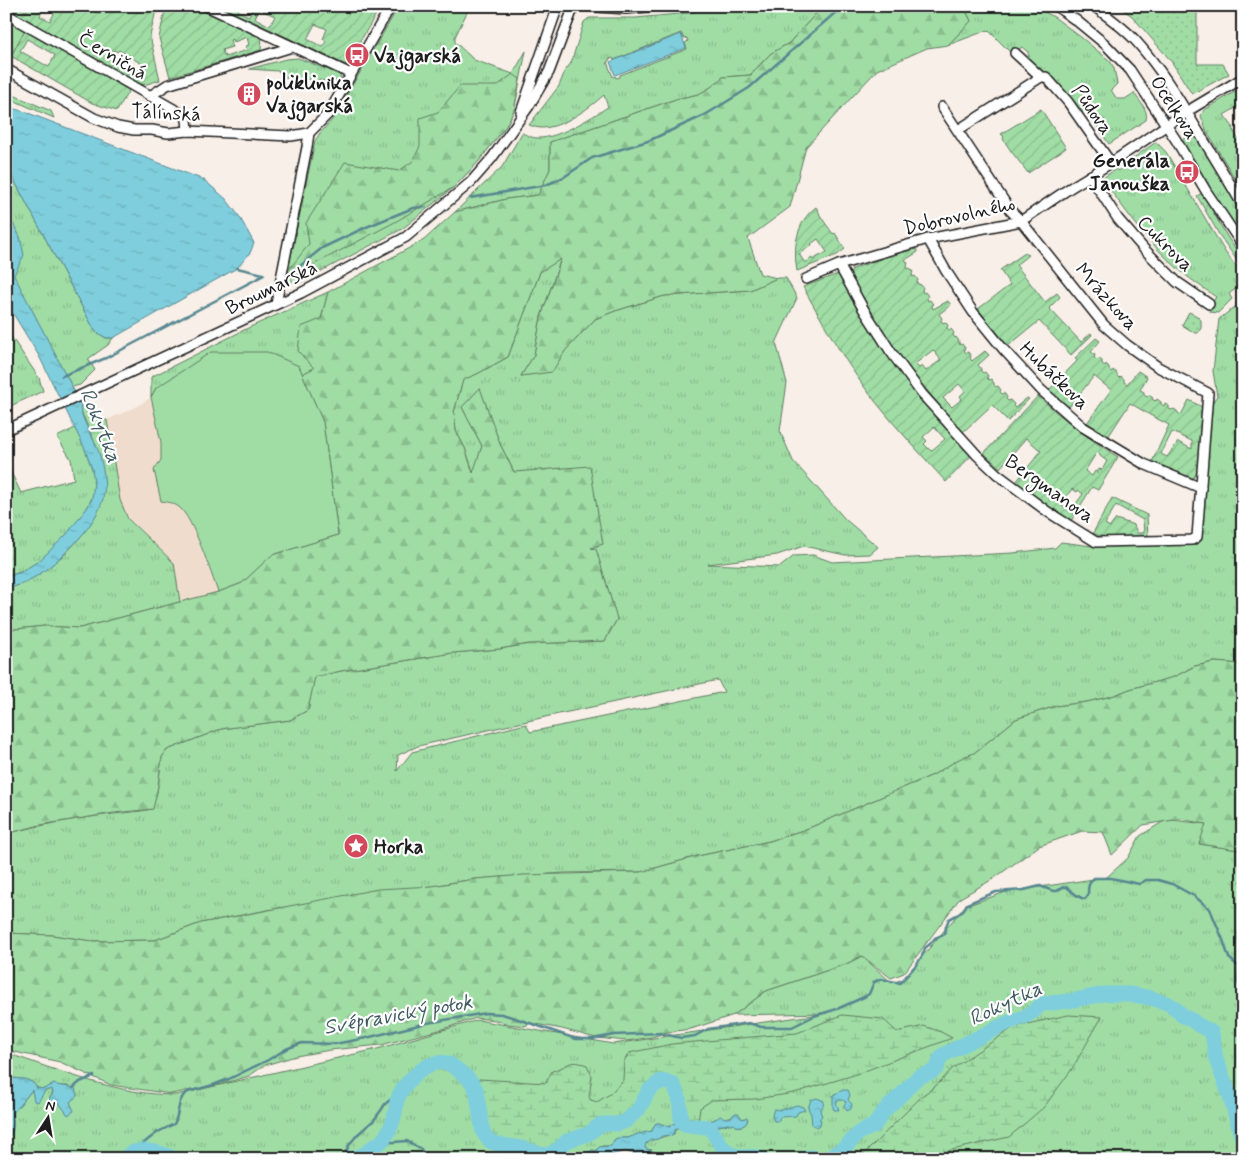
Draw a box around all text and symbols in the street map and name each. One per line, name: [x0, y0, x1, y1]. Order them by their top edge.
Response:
street label: Černičná: [72, 26, 152, 87]
bus stop icon: Vajgarská: [344, 42, 370, 68]
place label: Vajgarská: [374, 43, 461, 72]
place label: poliklinika Vajgarská: [266, 70, 353, 122]
street label: Ocelkova: [1143, 71, 1205, 145]
street label: Půdova: [1065, 79, 1119, 141]
building icon: poliklinika Vajgarská: [236, 81, 262, 107]
street label: Tálínská: [130, 98, 202, 129]
place label: Generála Janouška: [1089, 148, 1170, 198]
bus stop icon: Generála Janouška: [1174, 159, 1200, 185]
street label: Dobrovolného: [901, 190, 1018, 242]
street label: Cukrova: [1131, 210, 1199, 278]
street label: Broumarská: [221, 254, 322, 322]
street label: Mrázkova: [1068, 257, 1143, 337]
street label: Hubáčkova: [1013, 336, 1095, 416]
water label: Rokytka: [73, 384, 128, 467]
street label: Bergmanova: [998, 449, 1099, 531]
place icon: Horka: [343, 833, 369, 859]
place label: Horka: [374, 834, 424, 861]
water label: Rokytka: [964, 975, 1047, 1033]
water label: Svépravický potok: [322, 988, 475, 1042]
north arrow: [22, 1092, 72, 1142]
text: N: [44, 1096, 57, 1116]

